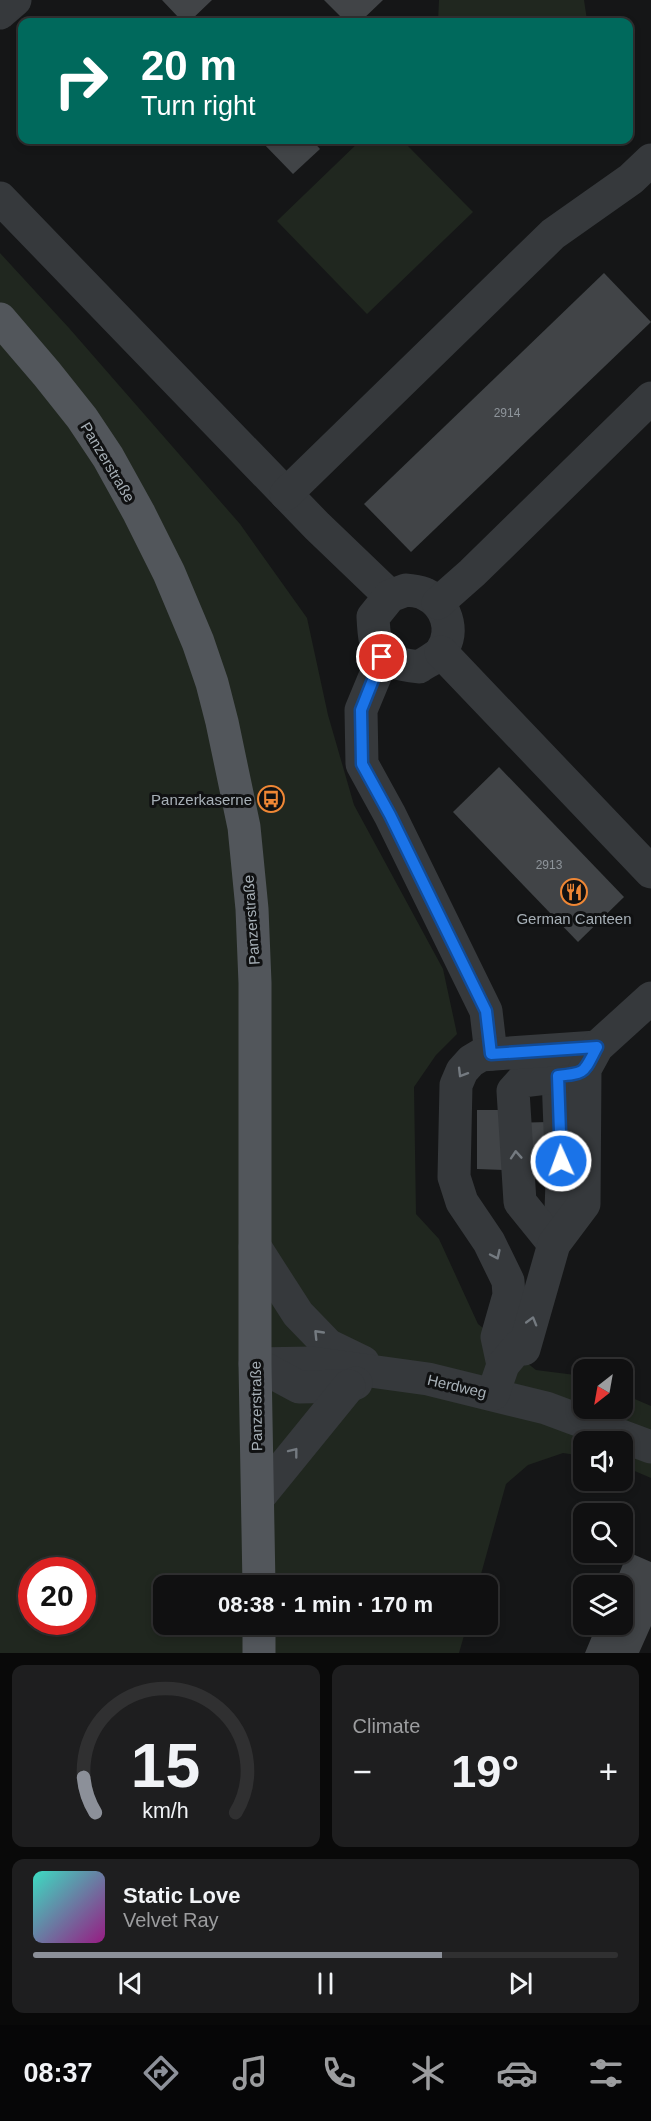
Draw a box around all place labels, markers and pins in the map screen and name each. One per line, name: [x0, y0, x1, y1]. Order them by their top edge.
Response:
pin: [356, 631, 407, 682]
bus stop icon: Panzerkaserne: [256, 784, 286, 814]
place label: Panzerkaserne: [151, 791, 252, 808]
restaurant icon: German Canteen: [559, 877, 589, 907]
place label: German Canteen: [516, 910, 632, 927]

